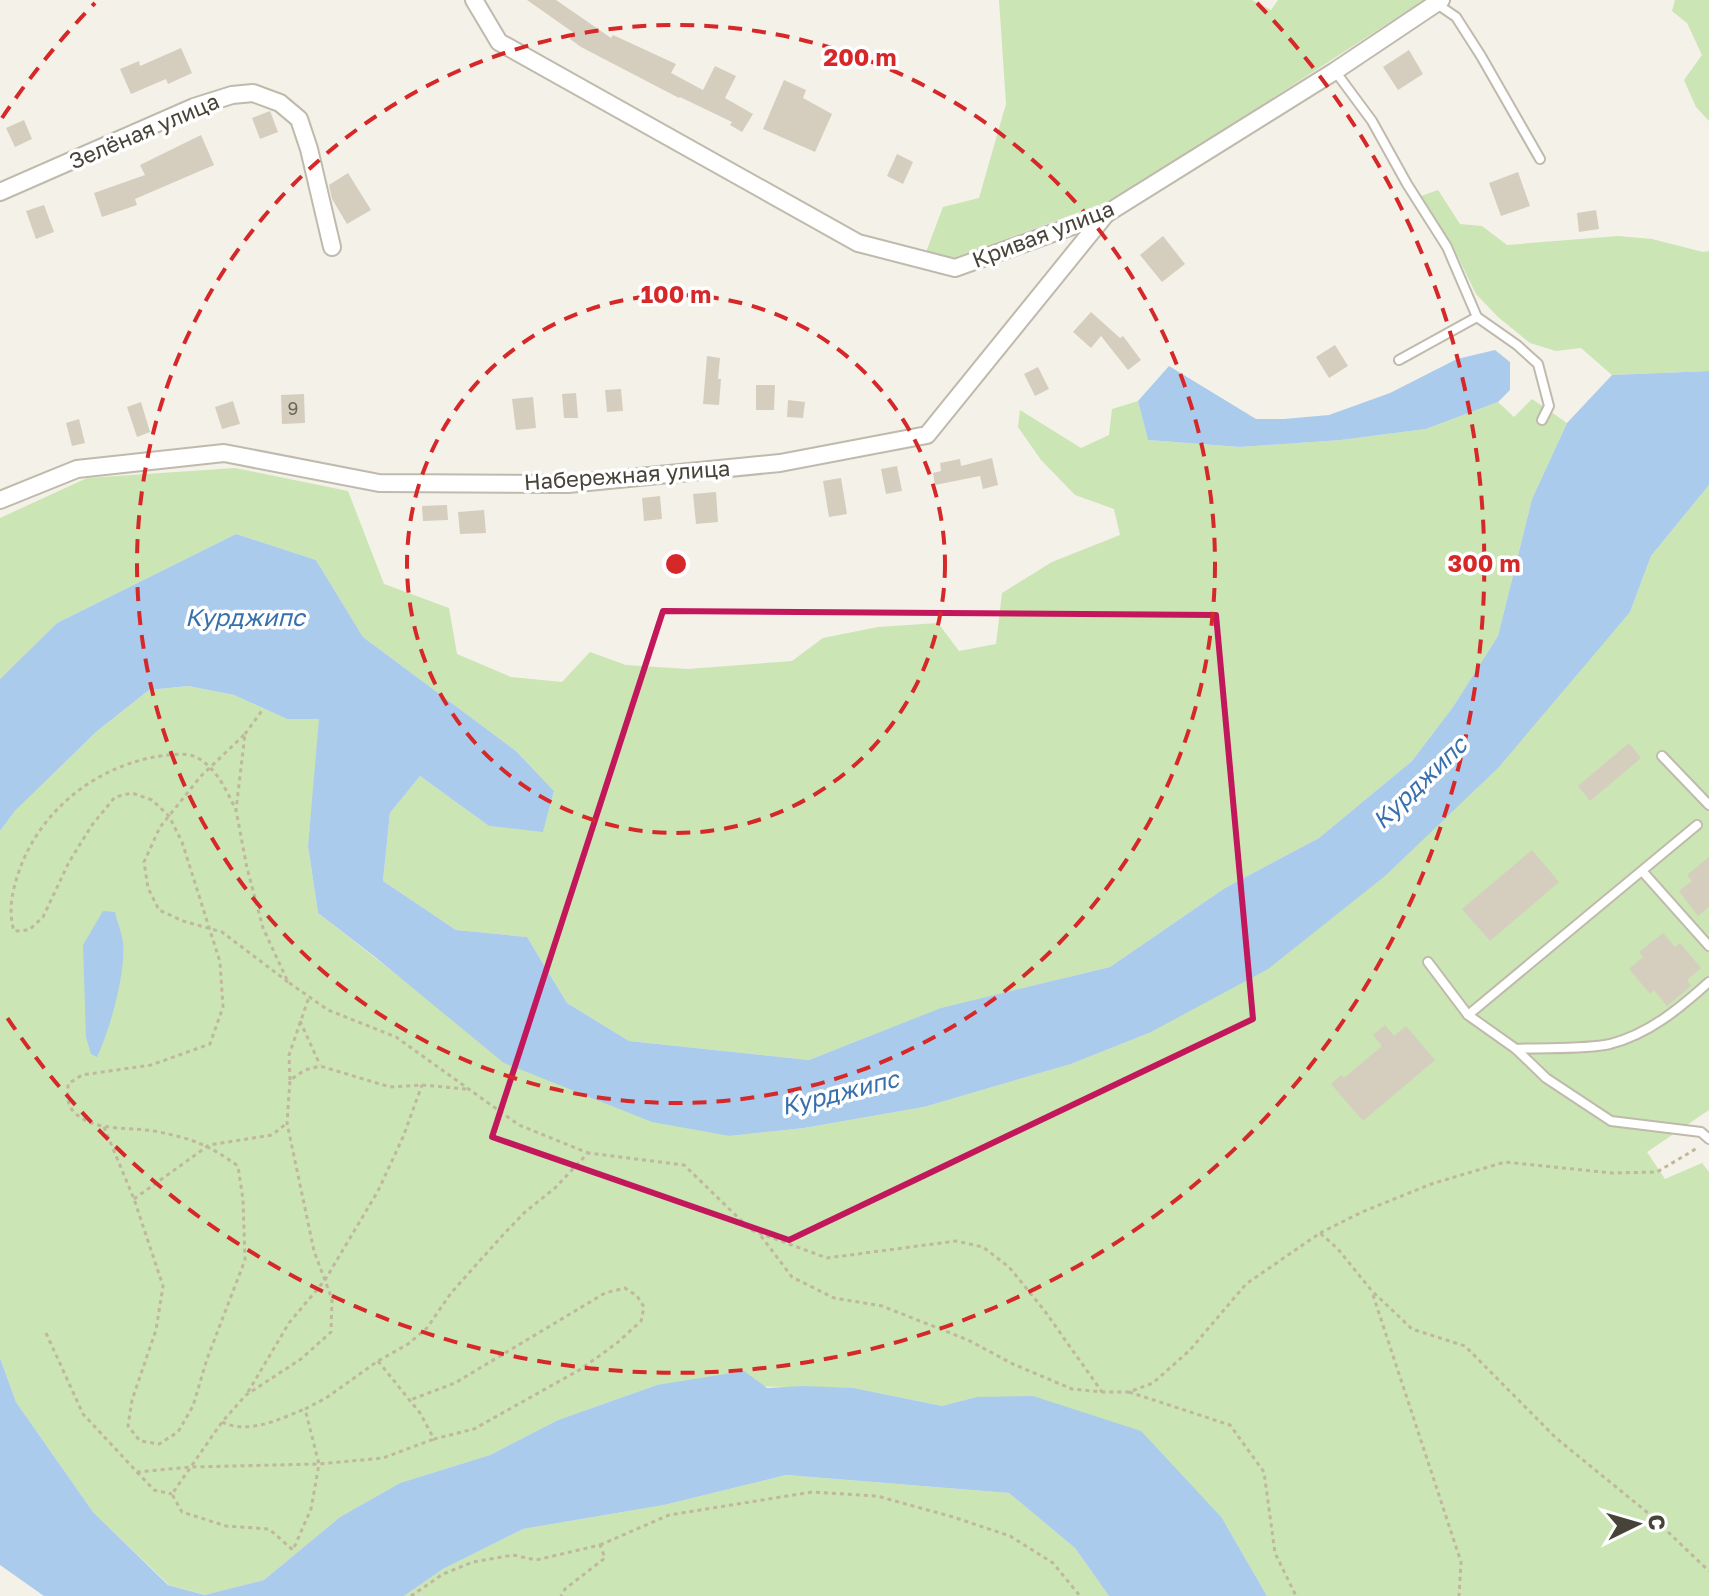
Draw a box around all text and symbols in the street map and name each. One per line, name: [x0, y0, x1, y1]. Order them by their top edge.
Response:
text: 200 m: [824, 42, 896, 71]
street label: Зелёная улица: [65, 87, 223, 174]
street label: Кривая улица: [968, 194, 1118, 273]
text: 100 m: [641, 279, 711, 308]
house number: 9: [288, 397, 298, 419]
street label: Набережная улица: [523, 454, 731, 495]
text: 300 m: [1448, 548, 1520, 577]
centre of rings: [662, 550, 690, 578]
water label: Курджипс: [185, 602, 307, 632]
water label: Курджипс: [1366, 729, 1474, 835]
water label: Курджипс: [778, 1063, 903, 1121]
north arrow: [1597, 1484, 1677, 1564]
text: С: [1643, 1513, 1672, 1531]

